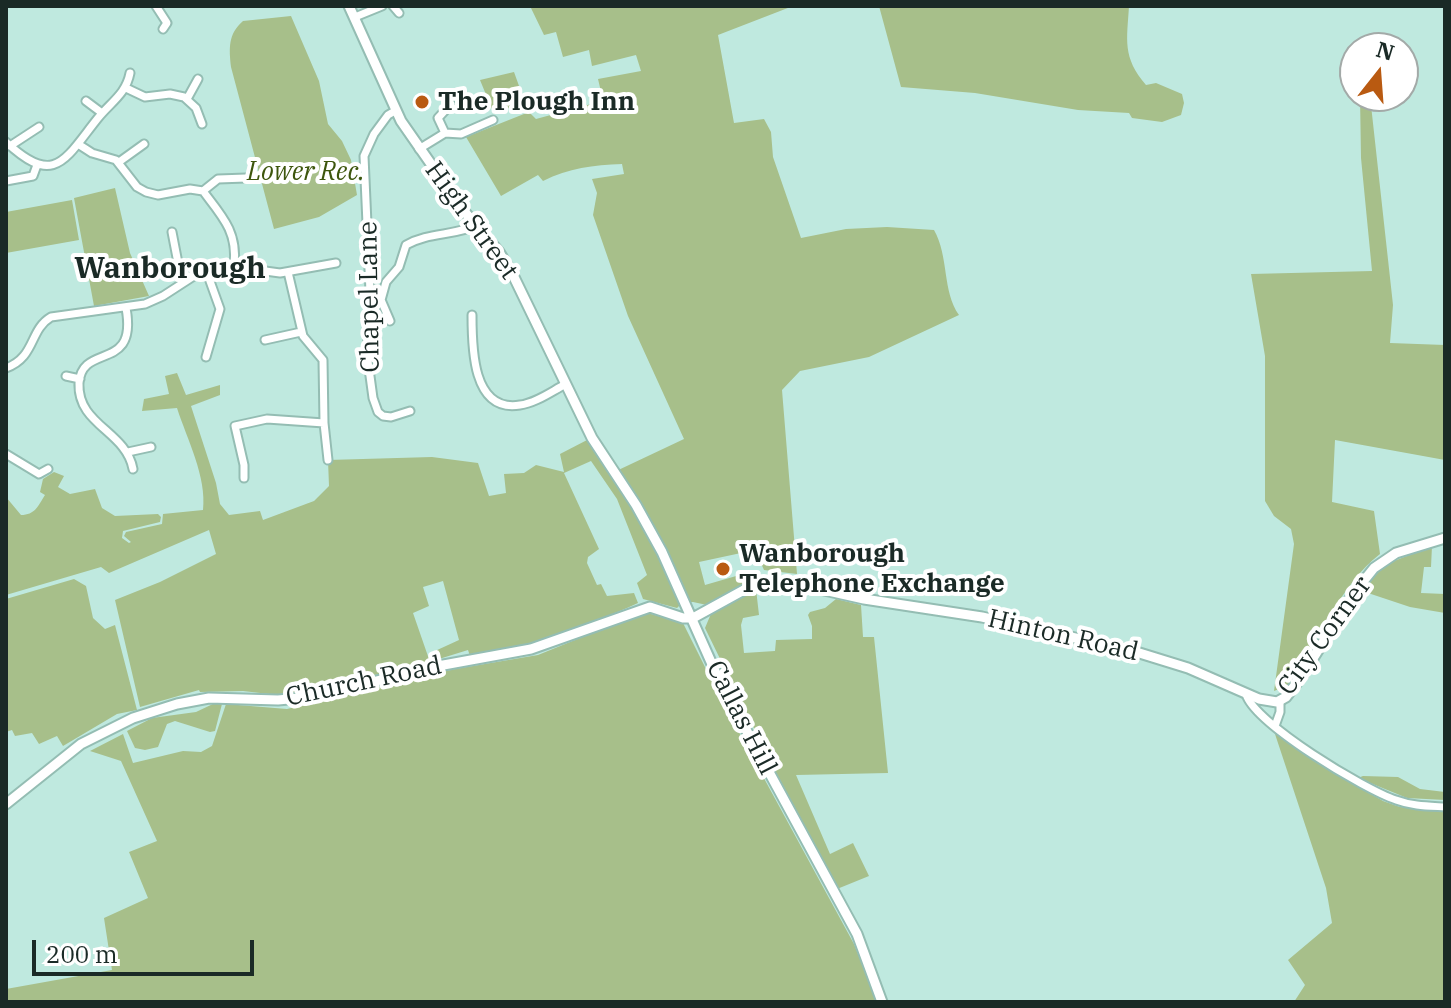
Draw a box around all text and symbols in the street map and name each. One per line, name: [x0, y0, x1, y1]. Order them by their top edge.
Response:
north arrow: [1339, 32, 1419, 112]
text: N: [1373, 34, 1398, 67]
place label: The Plough Inn: [438, 86, 635, 118]
marker: The Plough Inn: [413, 93, 431, 111]
park label: Lower Rec.: [247, 156, 365, 188]
street label: High Street: [418, 156, 524, 286]
street label: Chapel Lane: [353, 221, 387, 373]
district label: Wanborough: [74, 251, 266, 287]
place label: Wanborough Telephone Exchange: [739, 538, 1005, 600]
marker: Wanborough Telephone Exchange: [714, 560, 732, 578]
street label: City Corner: [1272, 571, 1378, 701]
street label: Hinton Road: [985, 604, 1141, 668]
street label: Church Road: [283, 650, 445, 714]
street label: Callas Hill: [699, 656, 783, 780]
scale bar: [36, 924, 258, 974]
text: 200 m: [46, 938, 118, 970]

